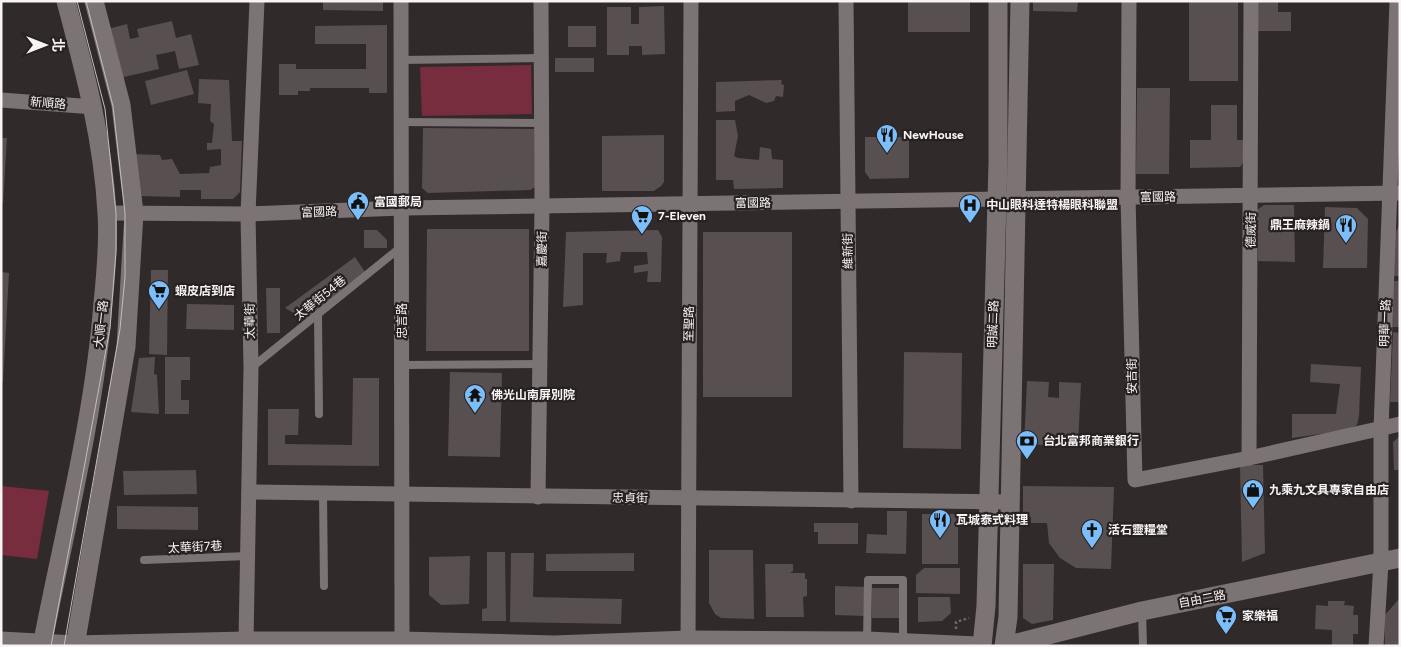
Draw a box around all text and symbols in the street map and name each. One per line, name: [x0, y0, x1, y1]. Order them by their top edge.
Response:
north arrow: [20, 20, 70, 70]
text: 北: [49, 38, 66, 52]
street label: 新順路: [29, 94, 67, 112]
restaurant icon: NewHouse: [875, 123, 899, 154]
place label: NewHouse: [903, 128, 964, 142]
public building icon: 富國郵局: [346, 190, 370, 221]
street label: 富國路: [1140, 190, 1176, 204]
hospital icon: 中山眼科達特楊眼科聯盟: [958, 193, 982, 224]
place label: 富國郵局: [374, 195, 422, 209]
street label: 富國路: [735, 196, 771, 210]
place label: 中山眼科達特楊眼科聯盟: [986, 198, 1118, 212]
street label: 富國路: [301, 204, 337, 220]
supermarket icon: 7-Eleven: [630, 204, 654, 235]
place label: 7-Eleven: [658, 209, 706, 223]
street label: 德威街: [1244, 212, 1258, 248]
restaurant icon: 鼎王麻辣鍋: [1334, 213, 1358, 244]
place label: 鼎王麻辣鍋: [1270, 218, 1330, 232]
street label: 嘉慶街: [535, 231, 549, 267]
street label: 維新街: [841, 233, 855, 269]
street label: 太華街54巷: [291, 273, 349, 323]
supermarket icon: 蝦皮店到店: [147, 279, 171, 310]
place label: 蝦皮店到店: [175, 284, 235, 298]
street label: 大順一路: [92, 299, 110, 349]
street label: 明華一路: [1377, 299, 1393, 347]
street label: 明誠二路: [985, 300, 1001, 348]
street label: 太華街: [243, 303, 257, 339]
street label: 忠言路: [395, 303, 409, 339]
street label: 至聖路: [682, 306, 696, 342]
street label: 安吉街: [1125, 358, 1139, 394]
temple icon: 佛光山南屏別院: [463, 383, 487, 414]
place label: 佛光山南屏別院: [491, 388, 575, 402]
bank icon: 台北富邦商業銀行: [1015, 429, 1039, 460]
place label: 台北富邦商業銀行: [1043, 434, 1139, 448]
shop icon: 九乘九文具專家自由店: [1241, 478, 1265, 509]
place label: 九乘九文具專家自由店: [1269, 483, 1389, 497]
street label: 忠貞街: [612, 491, 648, 505]
restaurant icon: 瓦城泰式料理: [928, 508, 952, 539]
place label: 瓦城泰式料理: [956, 513, 1028, 527]
church icon: 活石靈糧堂: [1080, 518, 1104, 549]
place label: 活石靈糧堂: [1108, 523, 1168, 537]
street label: 太華街7巷: [167, 539, 223, 555]
street label: 自由二路: [1177, 588, 1227, 610]
supermarket icon: 家樂福: [1214, 604, 1238, 635]
place label: 家樂福: [1242, 609, 1278, 623]

